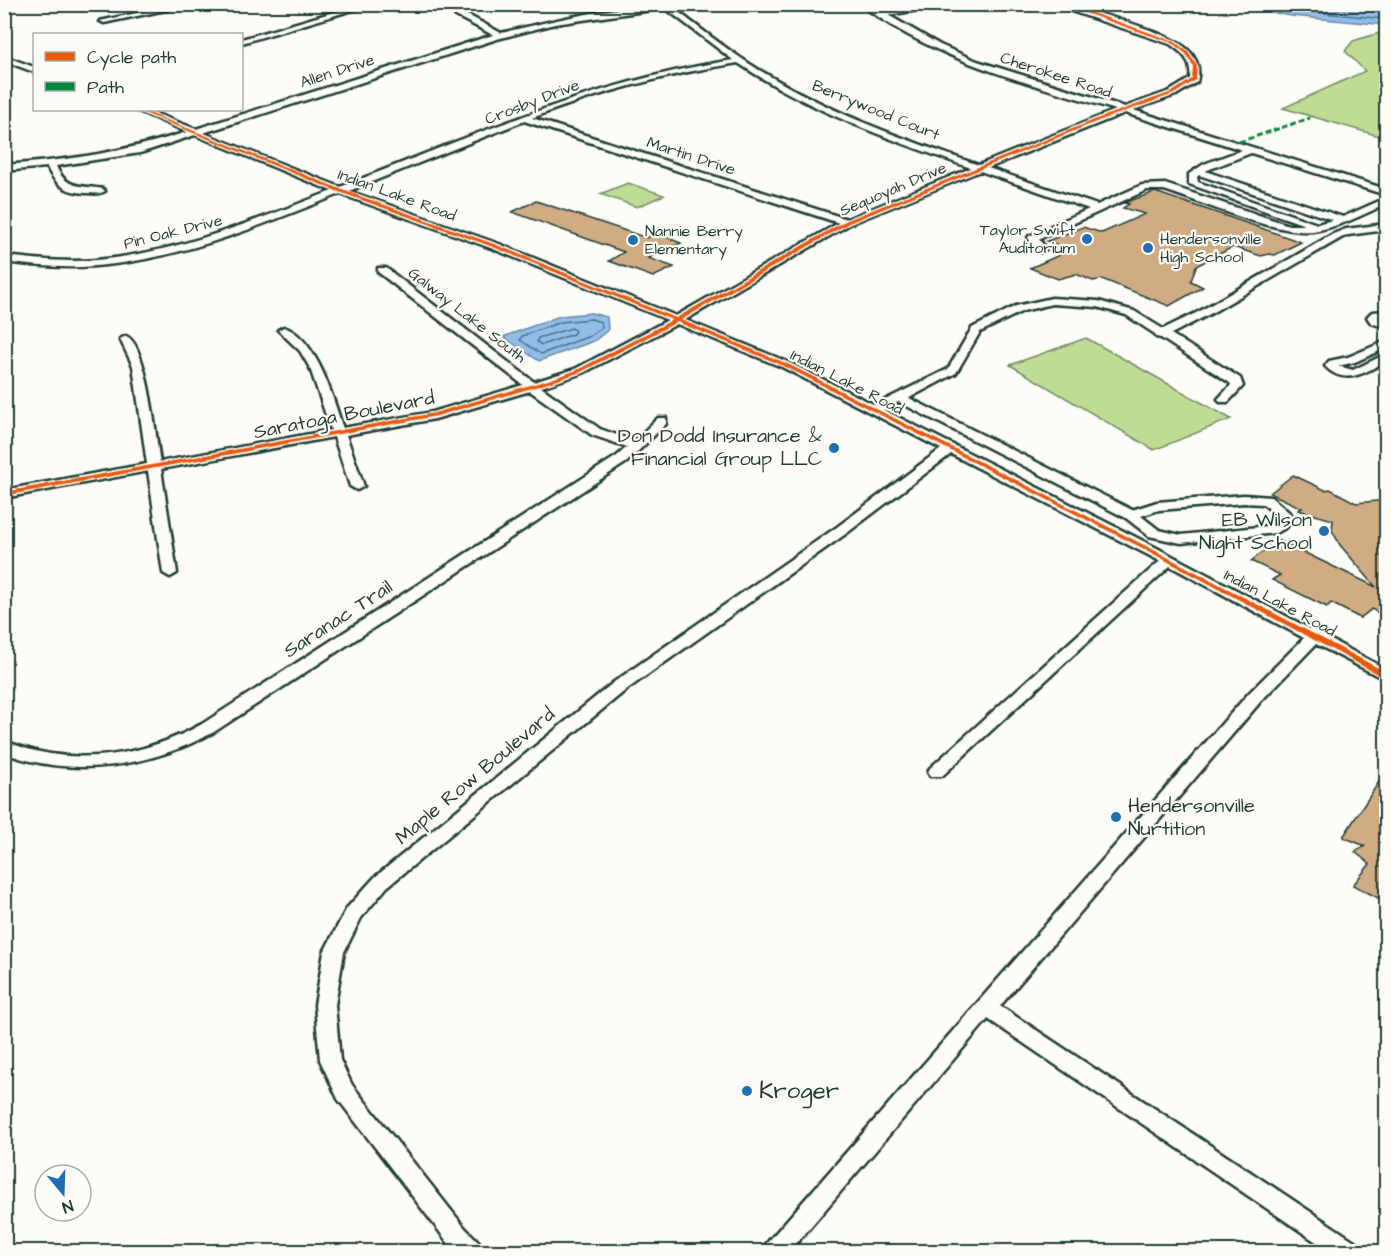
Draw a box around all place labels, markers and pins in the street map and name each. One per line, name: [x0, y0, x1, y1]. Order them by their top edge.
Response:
place label: Taylor Swift Auditorium: [980, 219, 1076, 259]
place label: Nannie Berry Elementary: [645, 220, 743, 261]
place label: Hendersonville High School: [1160, 228, 1262, 269]
marker: Taylor Swift Auditorium: [1080, 232, 1094, 246]
marker: Nannie Berry Elementary: [626, 233, 640, 247]
marker: Hendersonville High School: [1141, 241, 1155, 255]
place label: Don Dodd Insurance & Financial Group LLC: [618, 422, 823, 473]
marker: Don Dodd Insurance & Financial Group LLC: [827, 441, 841, 455]
place label: EB Wilson Night School: [1199, 506, 1312, 558]
marker: EB Wilson Night School: [1317, 524, 1331, 538]
place label: Hendersonville Nurtition: [1128, 792, 1255, 843]
marker: Hendersonville Nurtition: [1109, 810, 1123, 824]
place label: Kroger: [759, 1074, 839, 1109]
marker: Kroger: [740, 1084, 754, 1098]

